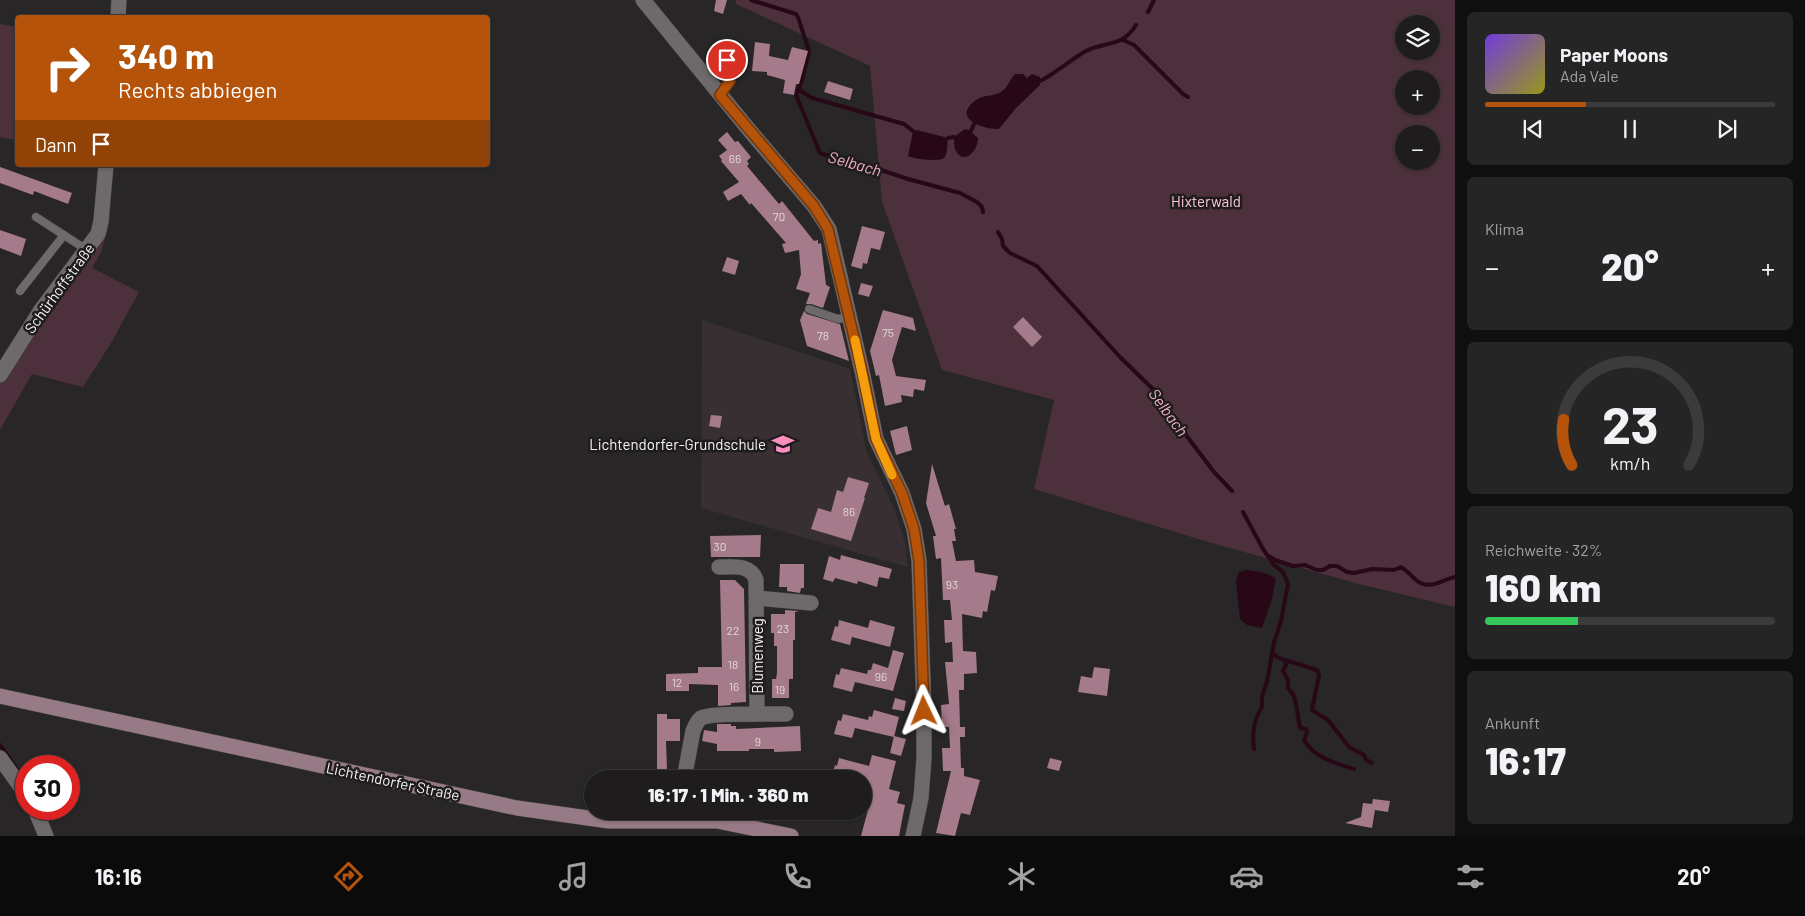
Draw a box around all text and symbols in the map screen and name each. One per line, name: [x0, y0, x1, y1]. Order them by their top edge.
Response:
map controls: [1395, 15, 1440, 170]
button: layers: [1395, 15, 1440, 60]
text: 340 m: [118, 34, 214, 76]
icon: right: [35, 35, 100, 100]
pin: [706, 39, 748, 81]
text: Paper Moons: [1560, 43, 1668, 66]
icon: arrive: [713, 46, 741, 74]
text: Ada Vale: [1560, 66, 1619, 85]
button: +: [1395, 70, 1440, 115]
text: Rechts abbiegen: [118, 76, 277, 102]
icon: previous: [1519, 115, 1547, 143]
icon: pause: [1616, 115, 1644, 143]
icon: next: [1713, 115, 1741, 143]
button: −: [1395, 125, 1440, 170]
icon: arrive: [87, 130, 115, 158]
text: Dann: [35, 133, 77, 156]
water label: Selbach: [826, 146, 884, 180]
house number: 66: [729, 151, 741, 165]
park label: Hixterwald: [1171, 192, 1241, 210]
house number: 70: [773, 209, 785, 223]
text: Klima: [1485, 219, 1524, 238]
street label: Schürhoffstraße: [20, 240, 98, 336]
text: 20°: [1601, 243, 1659, 289]
text: −: [1485, 250, 1499, 284]
text: +: [1761, 250, 1775, 284]
house number: 75: [882, 325, 894, 339]
house number: 78: [817, 328, 829, 342]
water label: Selbach: [1145, 384, 1193, 440]
text: 23: [1602, 392, 1658, 454]
school or university icon: Lichtendorfer-Grundschule: [770, 431, 796, 457]
place label: Lichtendorfer-Grundschule: [589, 435, 766, 453]
text: km/h: [1610, 452, 1650, 474]
house number: 86: [843, 504, 855, 518]
house number: 30: [714, 539, 726, 553]
text: Reichweite · 32%: [1485, 540, 1602, 559]
text: 160 km: [1485, 564, 1601, 610]
house number: 93: [946, 577, 958, 591]
street label: Blumenweg: [748, 618, 766, 694]
house number: 23: [777, 621, 789, 635]
house number: 22: [727, 623, 739, 637]
house number: 18: [728, 657, 738, 671]
house number: 96: [875, 669, 887, 683]
house number: 12: [672, 675, 682, 689]
house number: 16: [729, 679, 739, 693]
house number: 19: [775, 682, 785, 696]
position arrow: [897, 684, 949, 736]
text: Ankunft: [1485, 713, 1540, 732]
house number: 9: [755, 734, 761, 748]
text: 16:17: [1485, 737, 1566, 783]
speed limit sign: 30: [15, 755, 80, 820]
street label: Lichtendorfer Straße: [325, 758, 462, 804]
text: 16:17 · 1 Min. · 360 m: [648, 783, 808, 806]
icon: directions: [331, 859, 366, 894]
icon: music: [556, 859, 591, 894]
icon: phone: [780, 859, 815, 894]
icon: climate: [1004, 859, 1039, 894]
icon: car: [1229, 859, 1264, 894]
icon: filters: [1453, 859, 1488, 894]
text: 16:16: [95, 863, 142, 889]
text: 20°: [1677, 863, 1710, 889]

